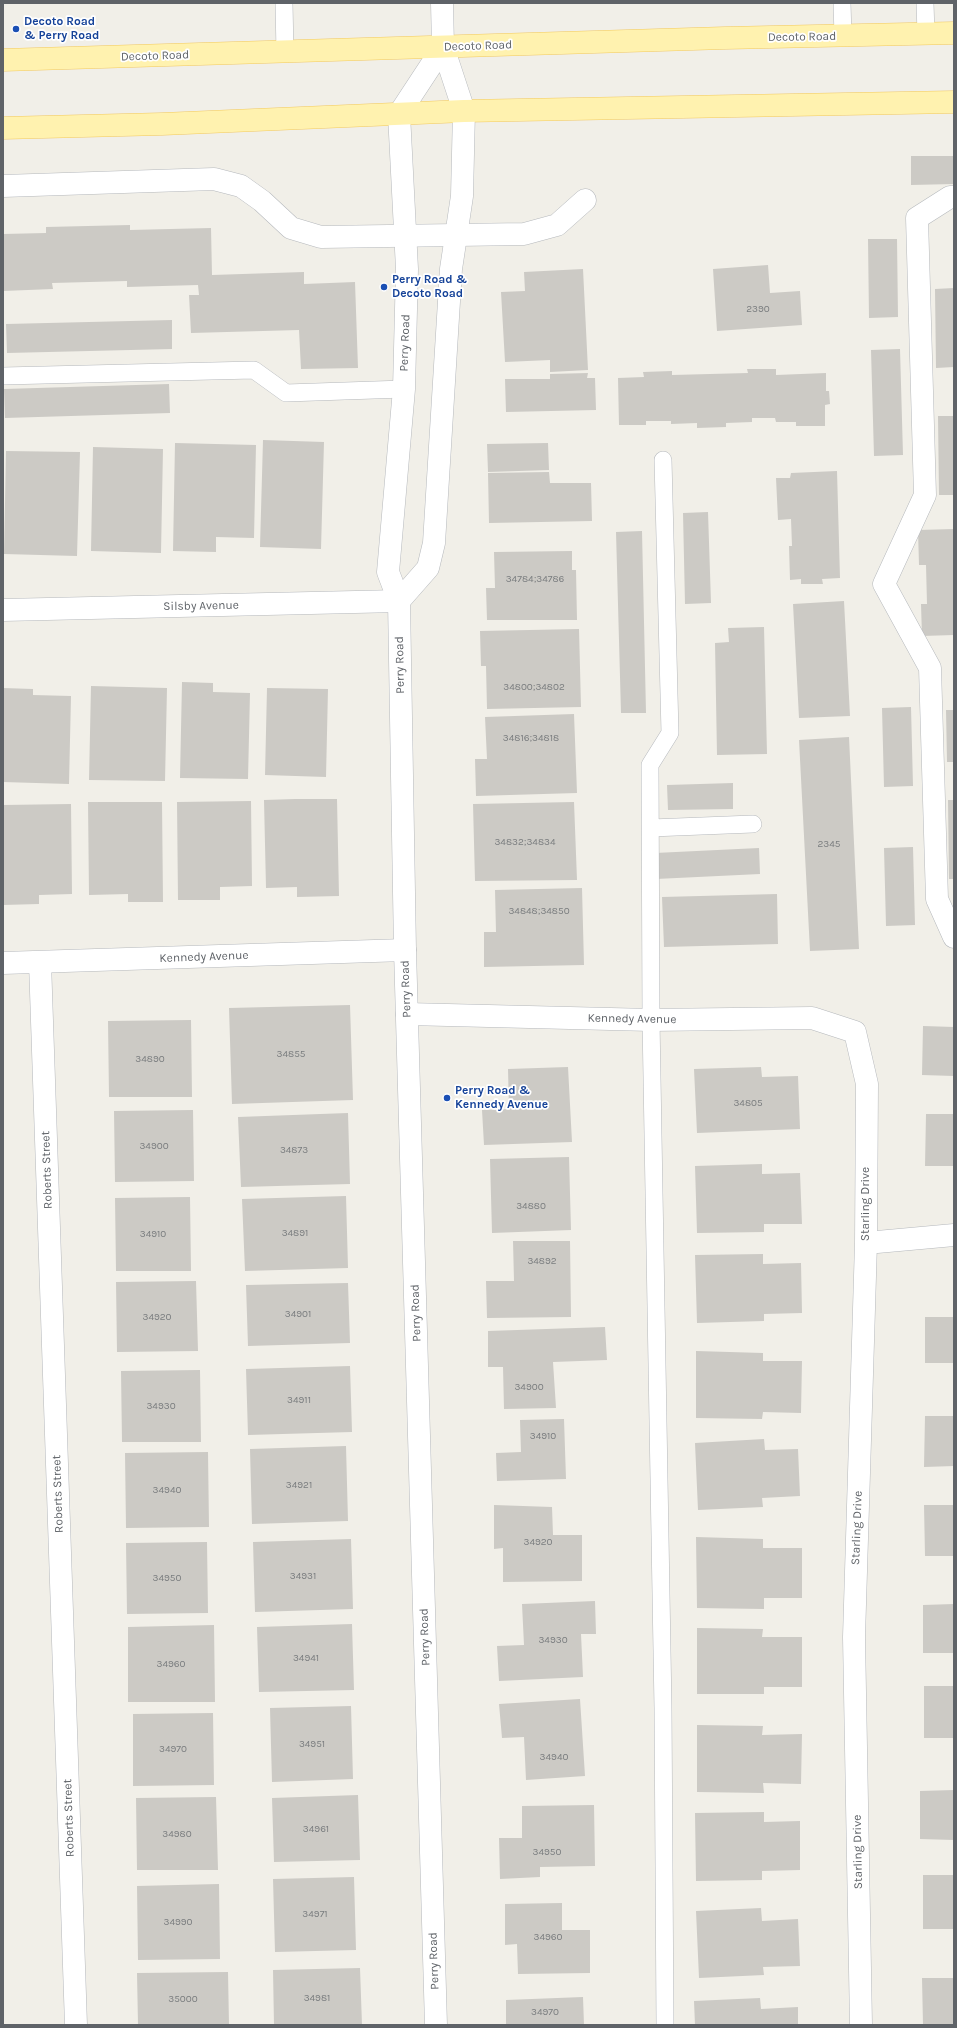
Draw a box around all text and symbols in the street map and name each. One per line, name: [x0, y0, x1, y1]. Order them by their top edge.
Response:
place label: Decoto Road & Perry Road: [24, 15, 99, 43]
marker: Decoto Road & Perry Road: [11, 24, 21, 34]
street label: Decoto Road: [768, 29, 836, 45]
street label: Decoto Road: [444, 38, 512, 54]
street label: Decoto Road: [121, 48, 189, 64]
place label: Perry Road & Decoto Road: [392, 273, 467, 301]
marker: Perry Road & Decoto Road: [379, 282, 389, 292]
house number: 2390: [746, 303, 770, 315]
street label: Perry Road: [397, 314, 413, 372]
house number: 34784;34786: [506, 573, 564, 585]
street label: Silsby Avenue: [163, 598, 239, 614]
street label: Perry Road: [392, 636, 408, 694]
house number: 34800;34802: [503, 681, 565, 693]
house number: 34816;34818: [503, 732, 559, 744]
house number: 34832;34834: [494, 836, 556, 848]
house number: 2345: [818, 838, 840, 850]
house number: 34848;34850: [508, 905, 570, 917]
street label: Kennedy Avenue: [159, 948, 249, 966]
street label: Perry Road: [398, 960, 414, 1018]
street label: Kennedy Avenue: [587, 1011, 677, 1027]
house number: 34855: [277, 1048, 305, 1060]
house number: 34890: [135, 1053, 165, 1065]
place label: Perry Road & Kennedy Avenue: [455, 1084, 548, 1112]
marker: Perry Road & Kennedy Avenue: [442, 1093, 452, 1103]
house number: 34805: [733, 1097, 763, 1109]
street label: Roberts Street: [38, 1131, 56, 1209]
house number: 34900: [139, 1140, 169, 1152]
house number: 34873: [280, 1144, 308, 1156]
street label: Starling Drive: [859, 1167, 873, 1241]
house number: 34880: [516, 1200, 546, 1212]
house number: 34891: [282, 1227, 308, 1239]
house number: 34910: [140, 1228, 166, 1240]
house number: 34892: [527, 1255, 557, 1267]
street label: Perry Road: [408, 1284, 424, 1342]
house number: 34901: [285, 1308, 311, 1320]
house number: 34920: [142, 1311, 172, 1323]
house number: 34900: [514, 1381, 544, 1393]
house number: 34911: [287, 1394, 311, 1406]
house number: 34930: [146, 1400, 176, 1412]
house number: 34910: [530, 1430, 556, 1442]
street label: Roberts Street: [49, 1455, 67, 1533]
house number: 34921: [286, 1479, 312, 1491]
house number: 34940: [153, 1484, 181, 1496]
street label: Starling Drive: [849, 1491, 865, 1565]
house number: 34920: [523, 1536, 553, 1548]
house number: 34931: [290, 1570, 316, 1582]
house number: 34950: [153, 1572, 181, 1584]
street label: Perry Road: [417, 1608, 433, 1666]
house number: 34930: [538, 1634, 568, 1646]
house number: 34941: [293, 1652, 319, 1664]
house number: 34960: [157, 1658, 185, 1670]
house number: 34951: [299, 1738, 325, 1750]
house number: 34970: [159, 1743, 187, 1755]
house number: 34940: [540, 1751, 568, 1763]
street label: Roberts Street: [60, 1779, 78, 1857]
street label: Starling Drive: [850, 1815, 866, 1889]
house number: 34961: [303, 1823, 329, 1835]
house number: 34980: [162, 1828, 192, 1840]
house number: 34950: [533, 1846, 561, 1858]
house number: 34971: [302, 1908, 328, 1920]
house number: 34990: [163, 1916, 193, 1928]
house number: 34960: [534, 1931, 562, 1943]
street label: Perry Road: [426, 1932, 442, 1990]
house number: 34981: [304, 1992, 330, 2004]
house number: 35000: [168, 1993, 198, 2005]
house number: 34970: [531, 2006, 559, 2018]

